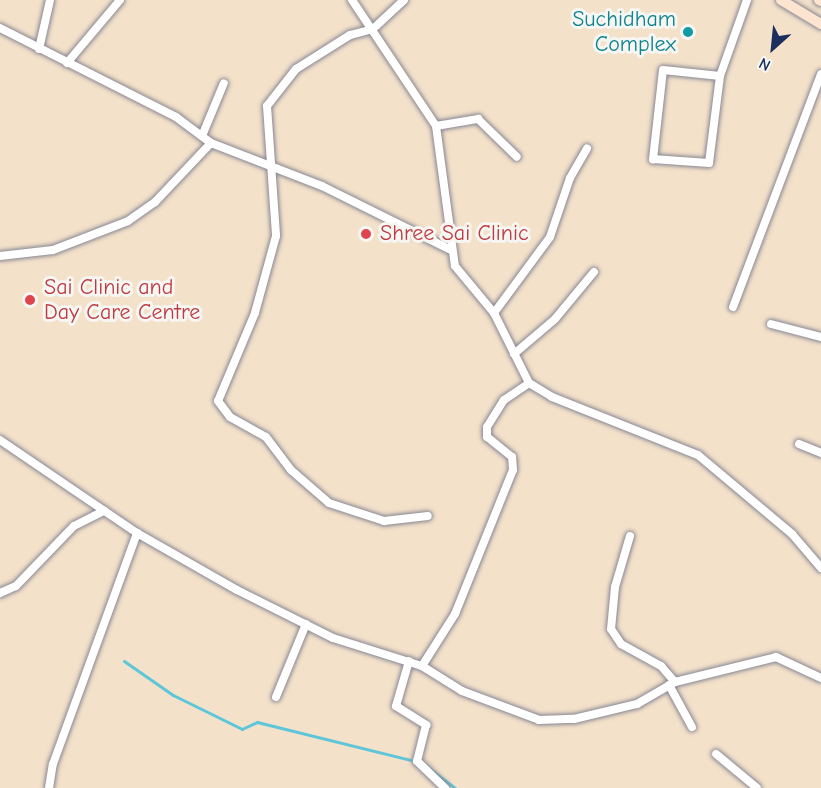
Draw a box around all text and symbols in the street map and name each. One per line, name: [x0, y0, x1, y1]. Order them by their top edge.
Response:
place label: Suchidham Complex: [572, 6, 676, 57]
north arrow: [743, 18, 803, 78]
marker: Suchidham Complex: [681, 25, 695, 39]
text: N: [756, 54, 774, 74]
place label: Shree Sai Clinic: [380, 221, 529, 247]
marker: Shree Sai Clinic: [357, 225, 375, 243]
place label: Sai Clinic and Day Care Centre: [44, 274, 200, 326]
marker: Sai Clinic and Day Care Centre: [21, 291, 39, 309]

